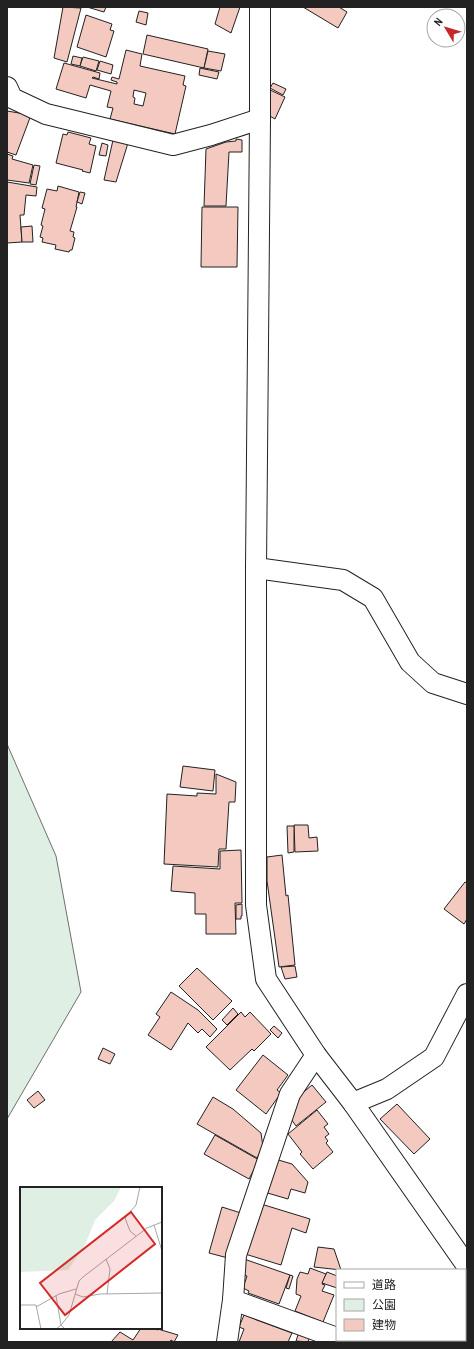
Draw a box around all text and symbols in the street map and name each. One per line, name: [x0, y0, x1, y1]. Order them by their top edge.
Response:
north arrow: [426, 8, 466, 48]
text: N: [431, 15, 446, 29]
inset map: [20, 1187, 162, 1329]
legend: [336, 1269, 466, 1341]
text: 道路: [372, 1277, 396, 1293]
text: 公園: [372, 1297, 396, 1313]
text: 建物: [372, 1317, 396, 1333]

